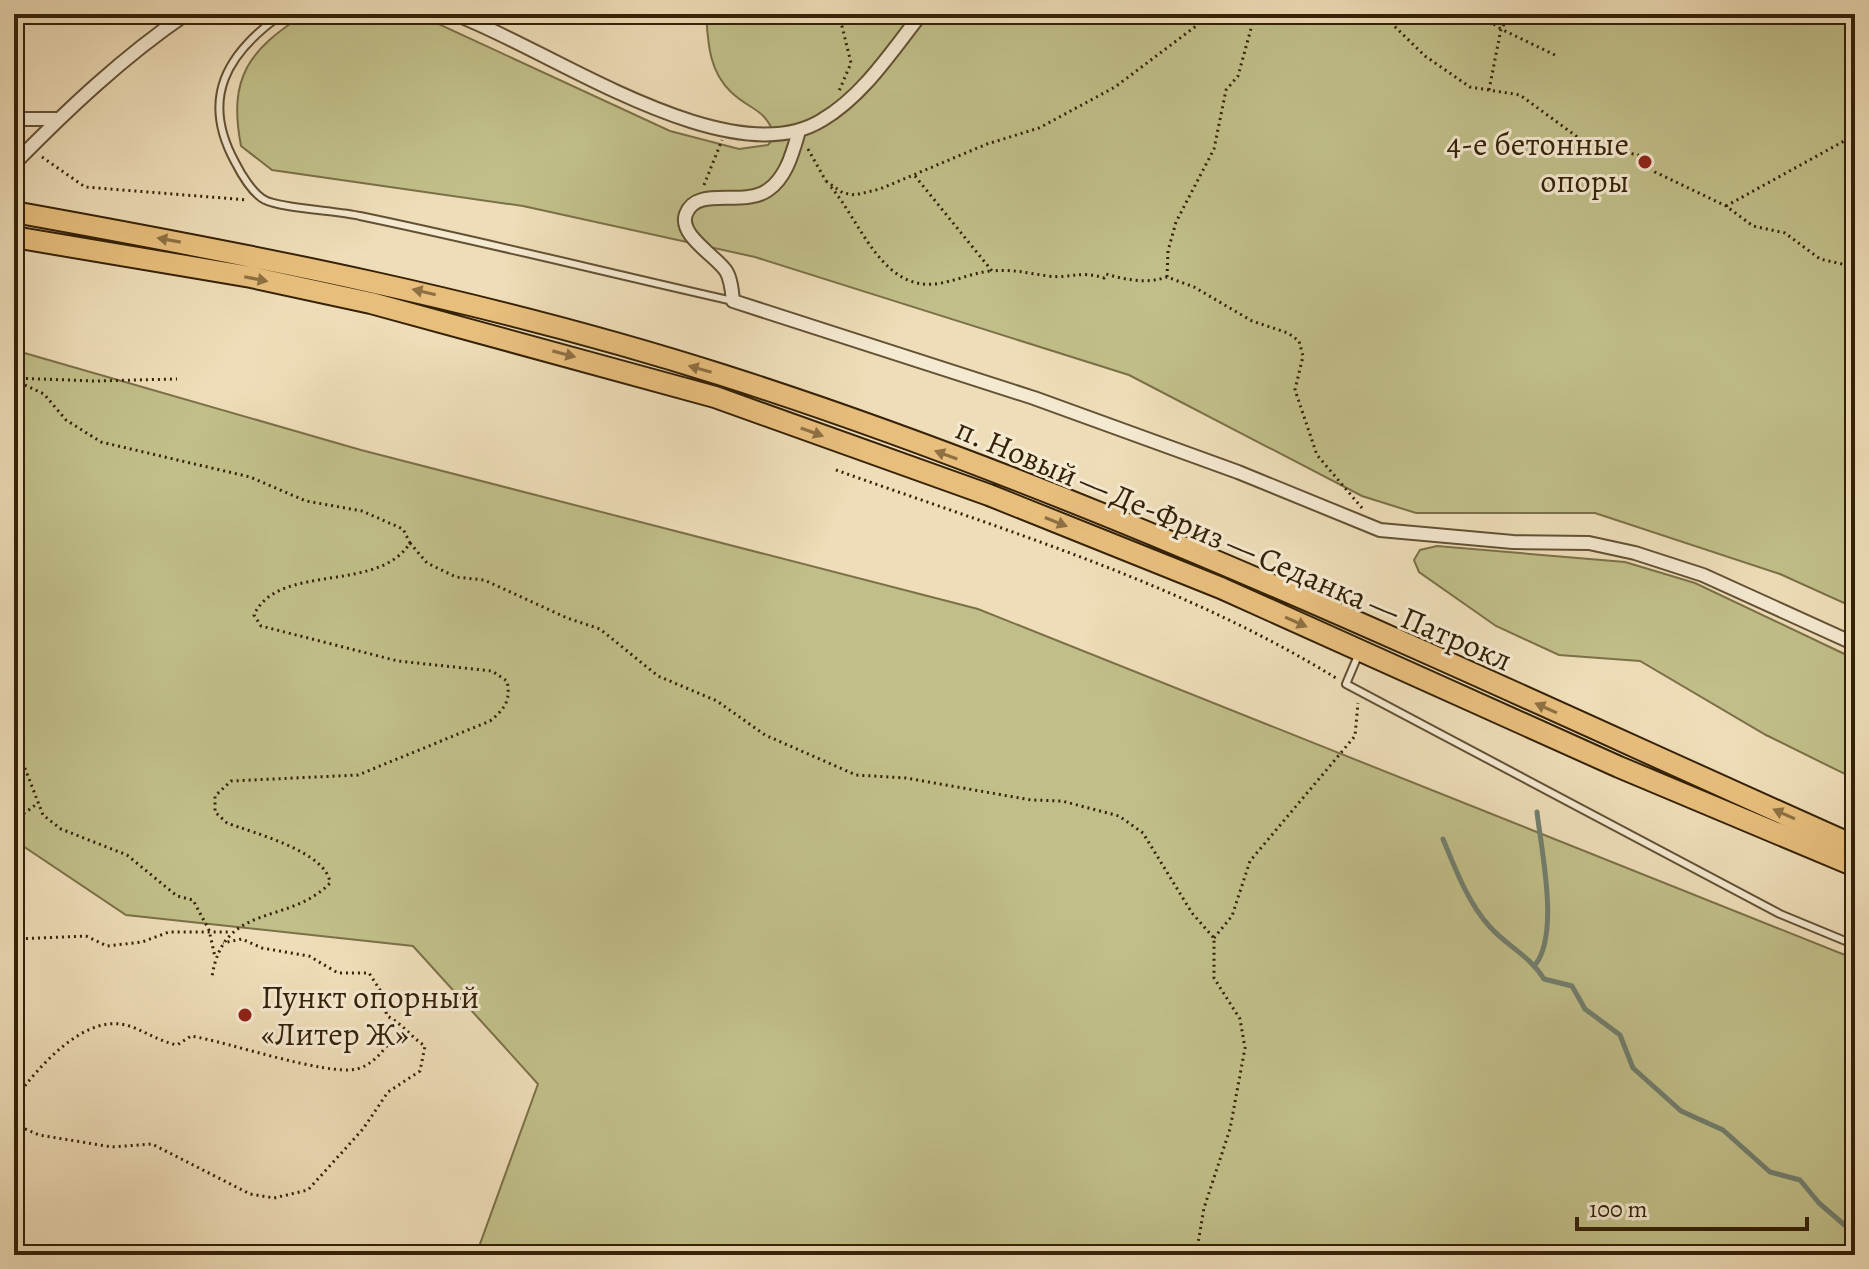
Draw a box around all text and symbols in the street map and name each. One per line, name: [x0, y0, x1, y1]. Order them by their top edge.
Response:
place label: 4-е бетонные опоры: [1446, 122, 1629, 203]
marker: 4-е бетонные опоры: [1636, 153, 1654, 171]
one-way arrow: [157, 233, 182, 245]
one-way arrow: [244, 273, 269, 285]
one-way arrow: [411, 285, 436, 298]
one-way arrow: [552, 348, 576, 361]
one-way arrow: [688, 362, 712, 375]
street label: п. Новый — Де-Фриз — Седанка — Патрокл: [949, 406, 1519, 682]
one-way arrow: [800, 426, 824, 439]
one-way arrow: [934, 448, 958, 460]
one-way arrow: [1044, 516, 1068, 529]
one-way arrow: [1284, 615, 1308, 628]
one-way arrow: [1534, 702, 1558, 715]
one-way arrow: [1772, 807, 1796, 821]
place label: Пункт опорный «Литер Ж»: [261, 975, 479, 1056]
marker: Пункт опорный «Литер Ж»: [236, 1006, 254, 1024]
scale bar: [1577, 1181, 1807, 1231]
text: 100 m: [1589, 1193, 1648, 1225]

